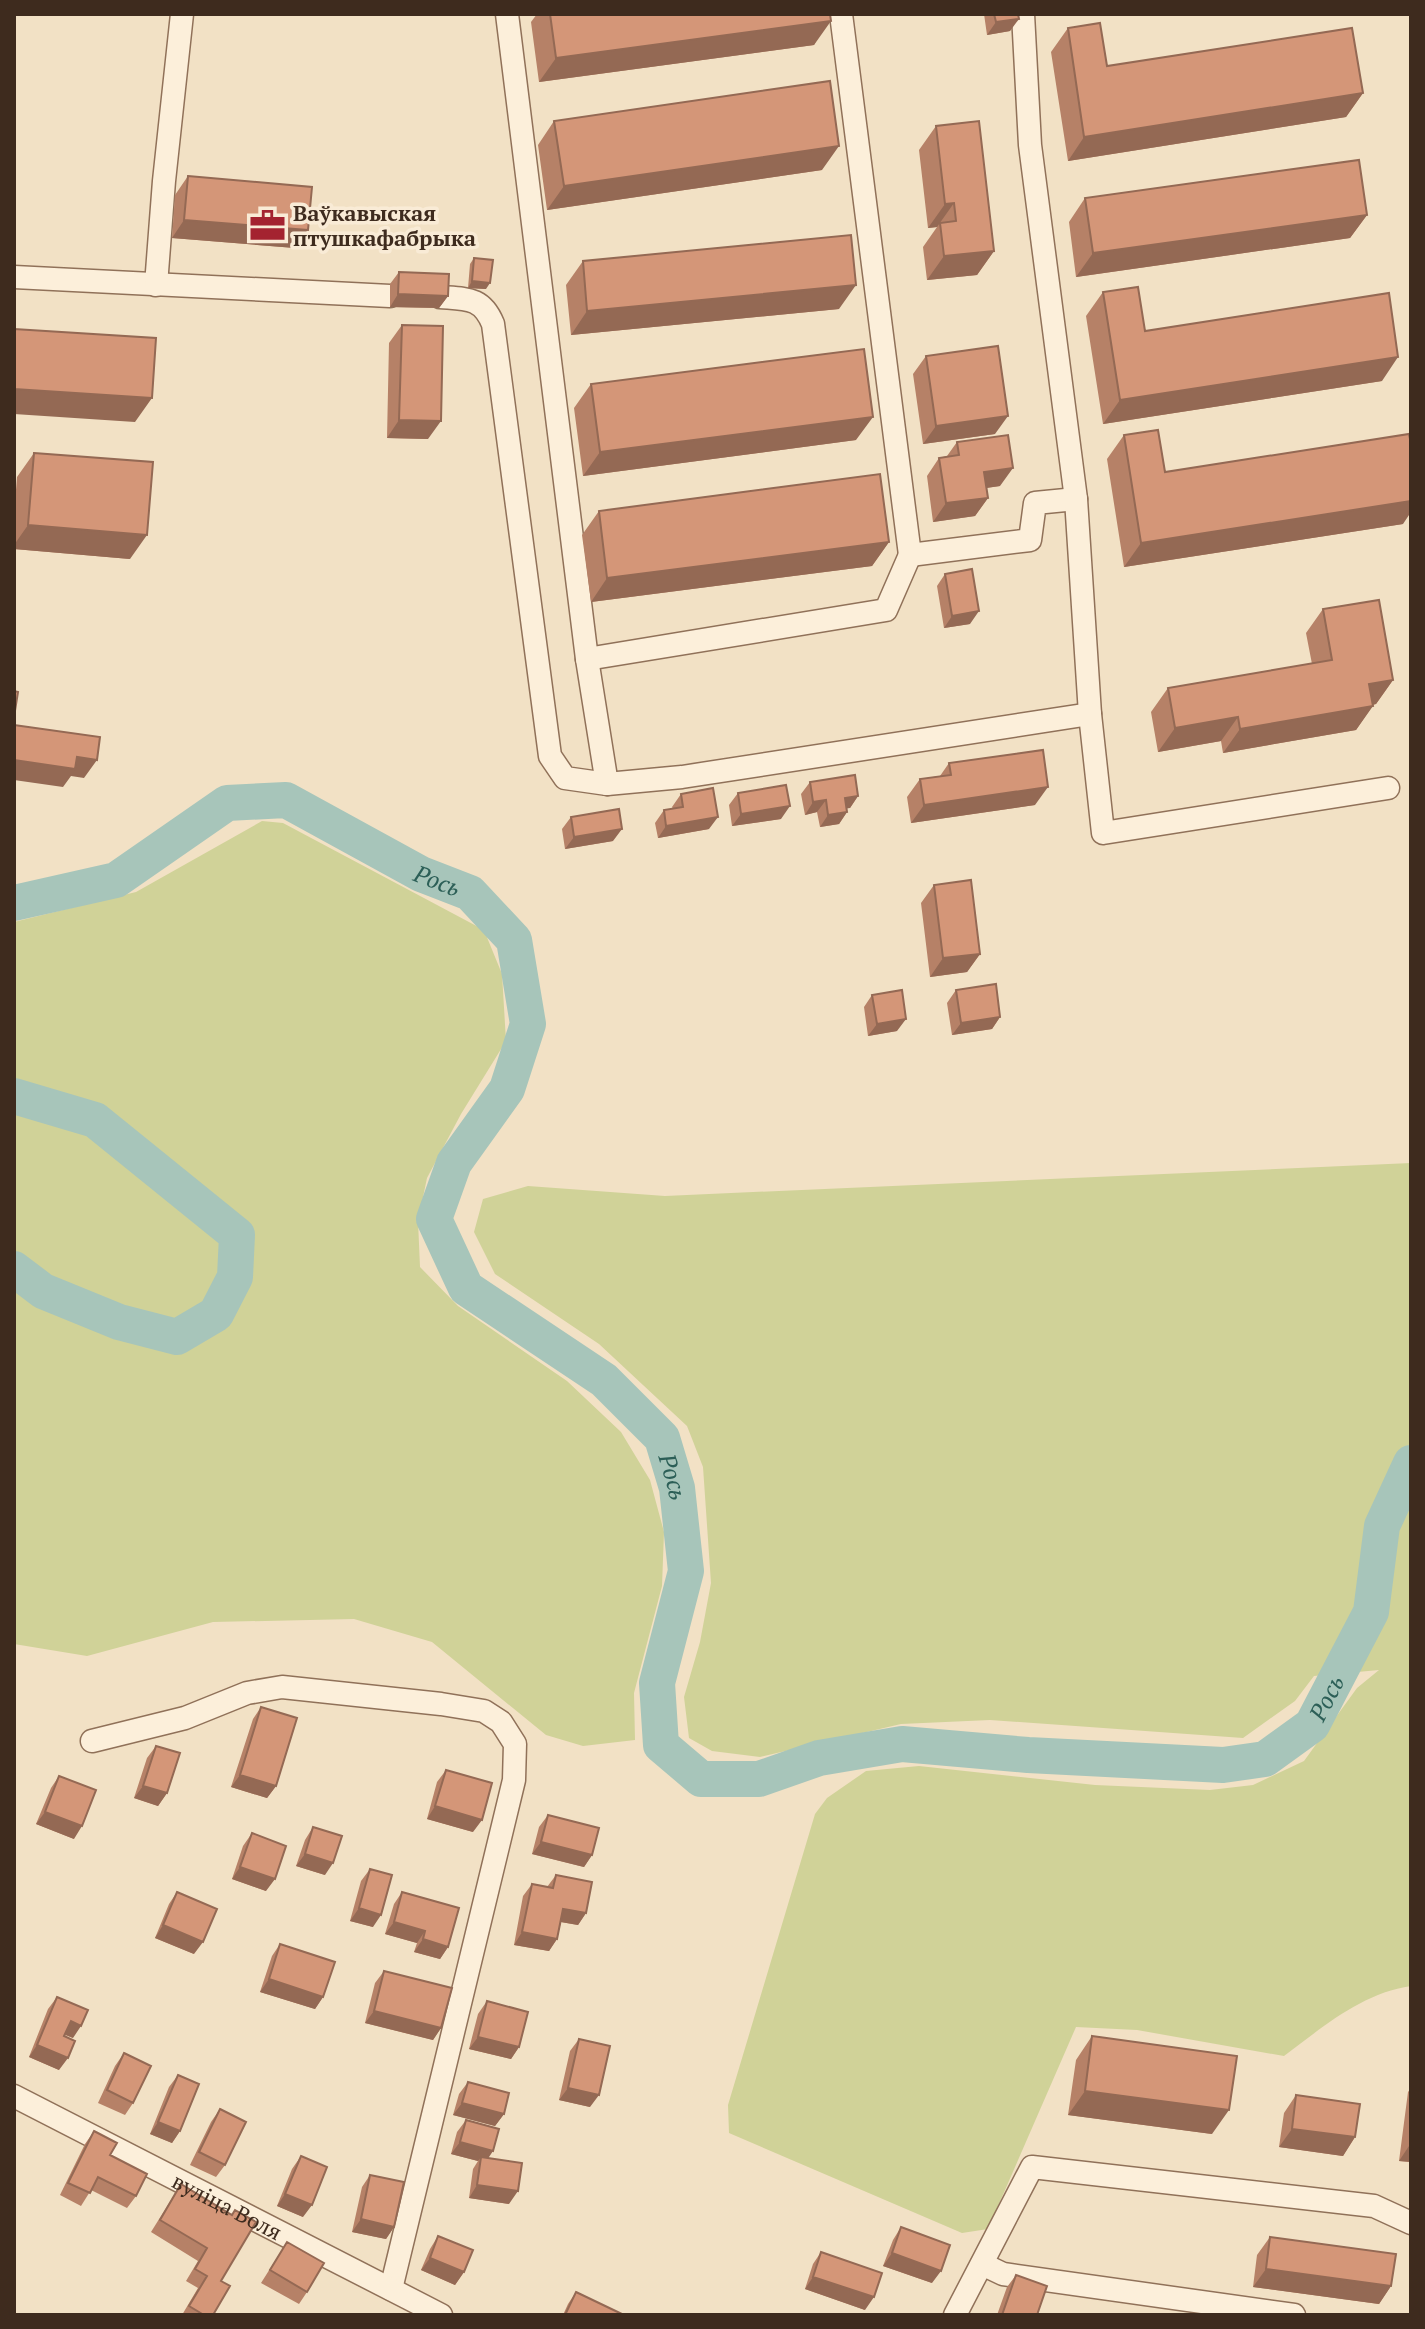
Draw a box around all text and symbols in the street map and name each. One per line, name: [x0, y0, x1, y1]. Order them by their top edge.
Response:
place label: Ваўкавыская птушкафабрыка: [293, 198, 476, 252]
office icon: Ваўкавыская птушкафабрыка: [248, 206, 286, 244]
water label: Рось: [408, 856, 465, 904]
water label: Рось: [651, 1449, 694, 1502]
water label: Рось: [1301, 1669, 1351, 1727]
street label: вуліца Воля: [168, 2165, 287, 2246]

